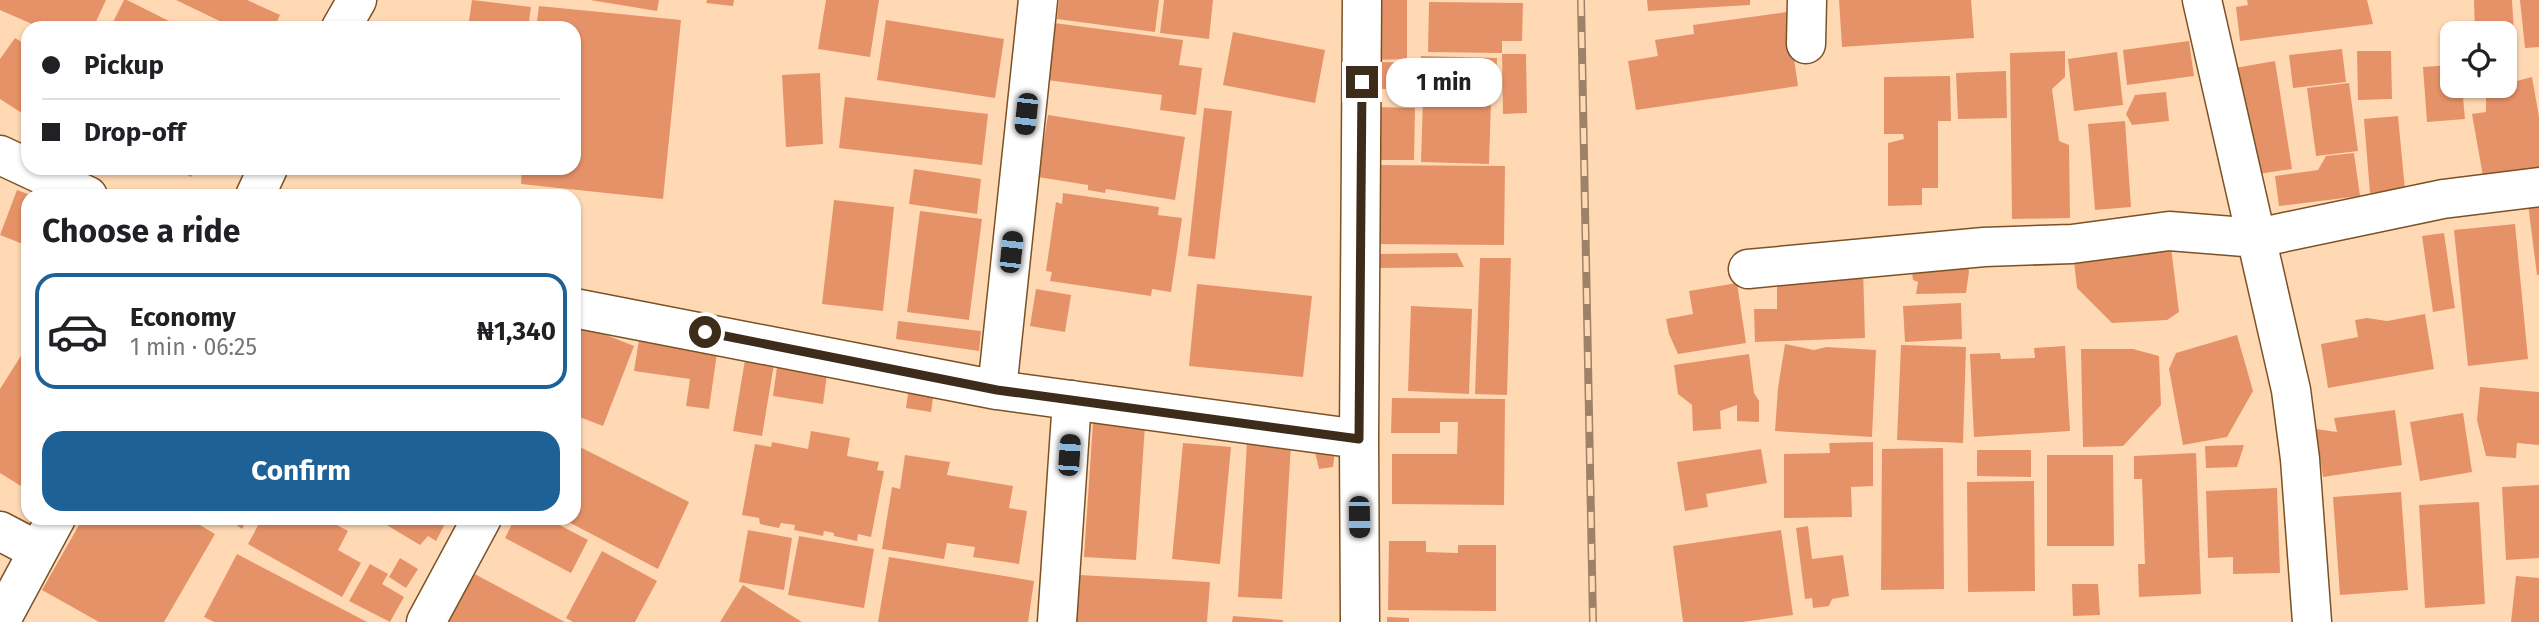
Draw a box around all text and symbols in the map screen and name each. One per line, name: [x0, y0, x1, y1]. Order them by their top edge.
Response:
map controls: [2440, 21, 2517, 98]
button: locate: [2440, 21, 2517, 98]
text: Pickup: [84, 50, 164, 81]
callout: 1 min: [1386, 57, 1502, 106]
route end: [1346, 66, 1378, 98]
text: 1 min: [1416, 68, 1472, 96]
car: [1014, 92, 1039, 136]
text: Drop-off: [84, 117, 186, 148]
text: Choose a ride: [42, 212, 240, 250]
car: [999, 230, 1024, 274]
icon: car: [46, 300, 109, 363]
text: Economy: [130, 302, 236, 333]
text: ₦1,340: [477, 316, 556, 347]
route start: [689, 316, 721, 348]
text: 1 min · 06:25: [130, 333, 257, 361]
button: Confirm: [42, 431, 560, 511]
car: [1058, 433, 1081, 477]
car: [1349, 496, 1370, 538]

